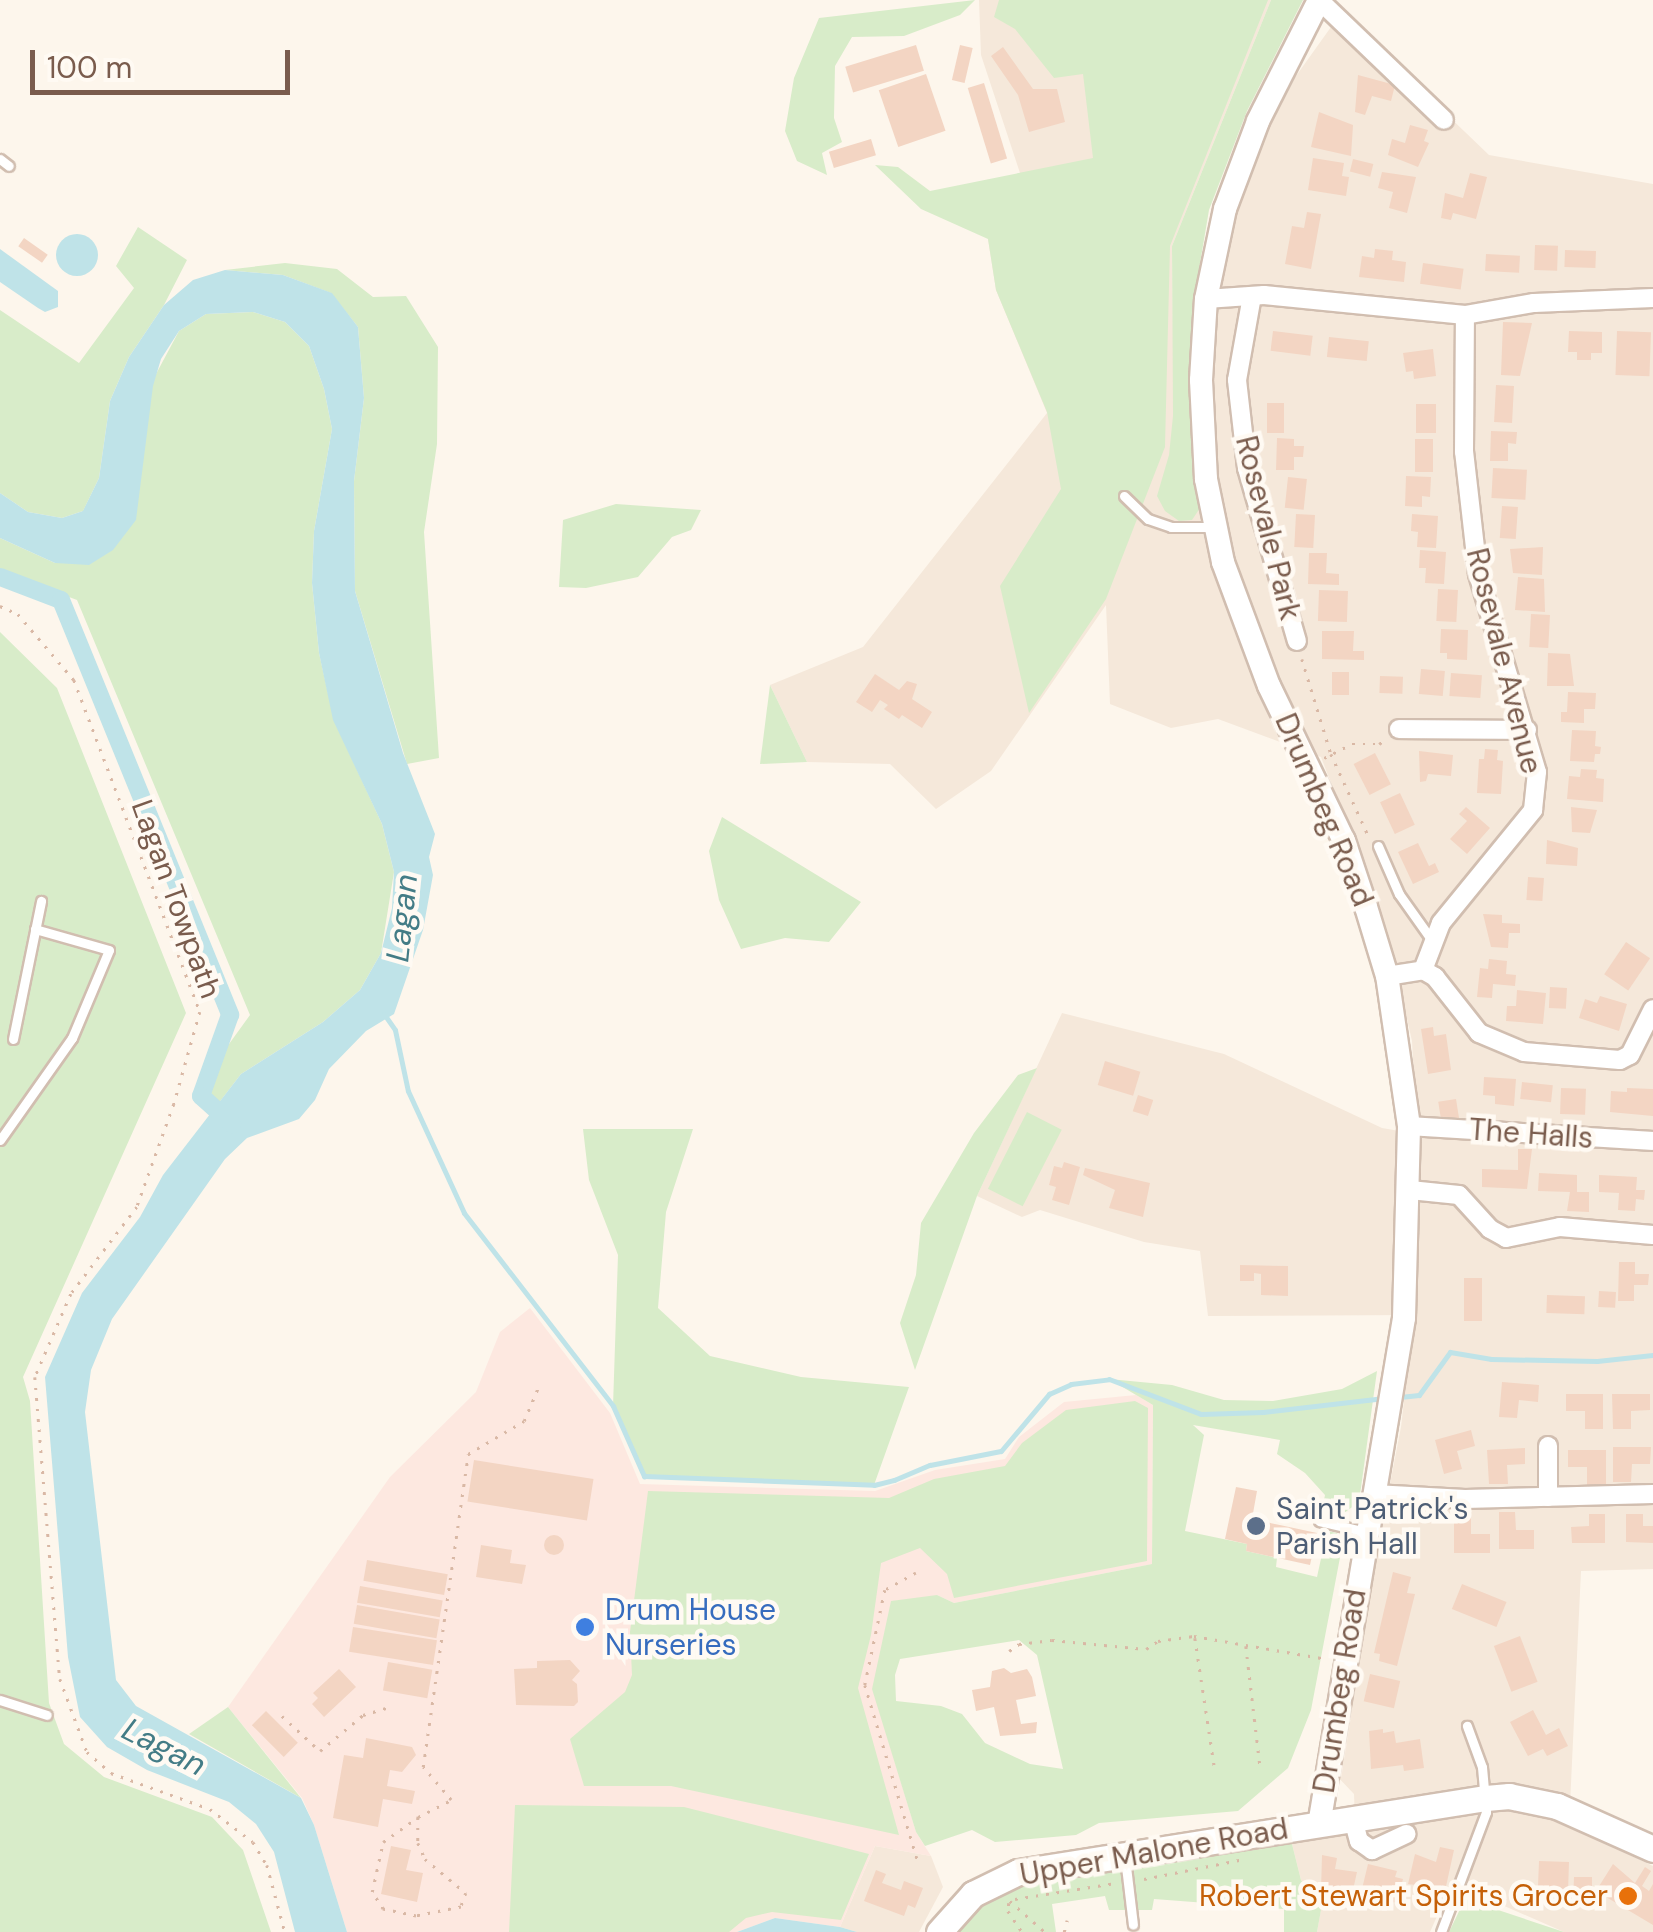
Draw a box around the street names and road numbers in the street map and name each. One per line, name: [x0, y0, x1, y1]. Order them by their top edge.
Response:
street label: Rosevale Park: [1228, 432, 1308, 624]
street label: Rosevale Avenue: [1459, 544, 1549, 778]
street label: Drumbeg Road: [1267, 708, 1381, 912]
street label: Lagan Towpath: [123, 795, 229, 1003]
street label: The Halls: [1468, 1112, 1594, 1156]
street label: Drumbeg Road: [1306, 1586, 1374, 1796]
street label: Upper Malone Road: [1017, 1811, 1291, 1893]

